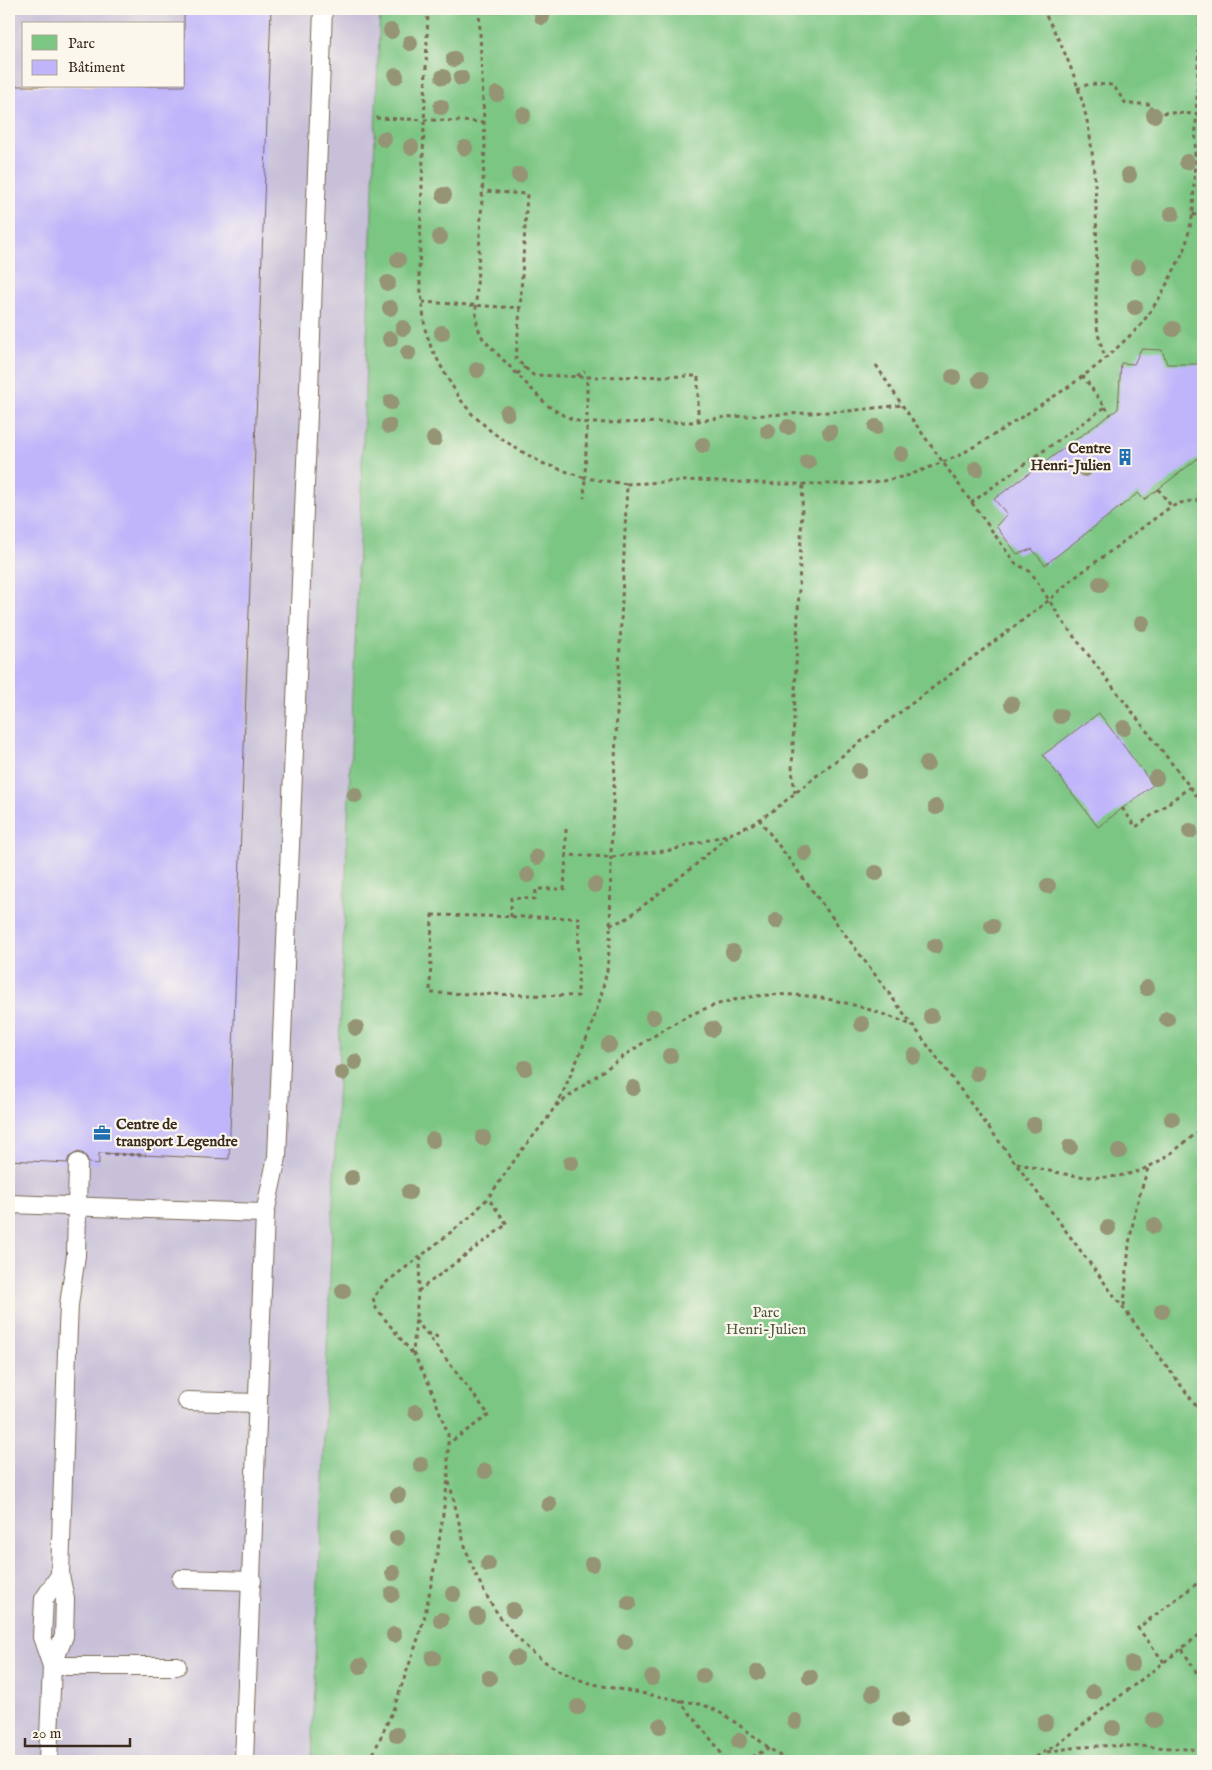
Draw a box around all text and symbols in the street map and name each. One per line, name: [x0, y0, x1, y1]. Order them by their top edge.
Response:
legend: [22, 22, 185, 88]
text: Parc: [68, 34, 95, 53]
text: Bâtiment: [68, 58, 125, 77]
place label: Centre Henri-Julien: [1031, 439, 1111, 475]
building icon: Centre Henri-Julien: [1115, 447, 1135, 467]
place label: Centre de transport Legendre: [115, 1115, 238, 1151]
office icon: Centre de transport Legendre: [92, 1123, 112, 1143]
park label: Parc Henri-Julien: [726, 1303, 806, 1339]
scale bar: [25, 1715, 130, 1747]
text: 20 m: [32, 1724, 62, 1743]

